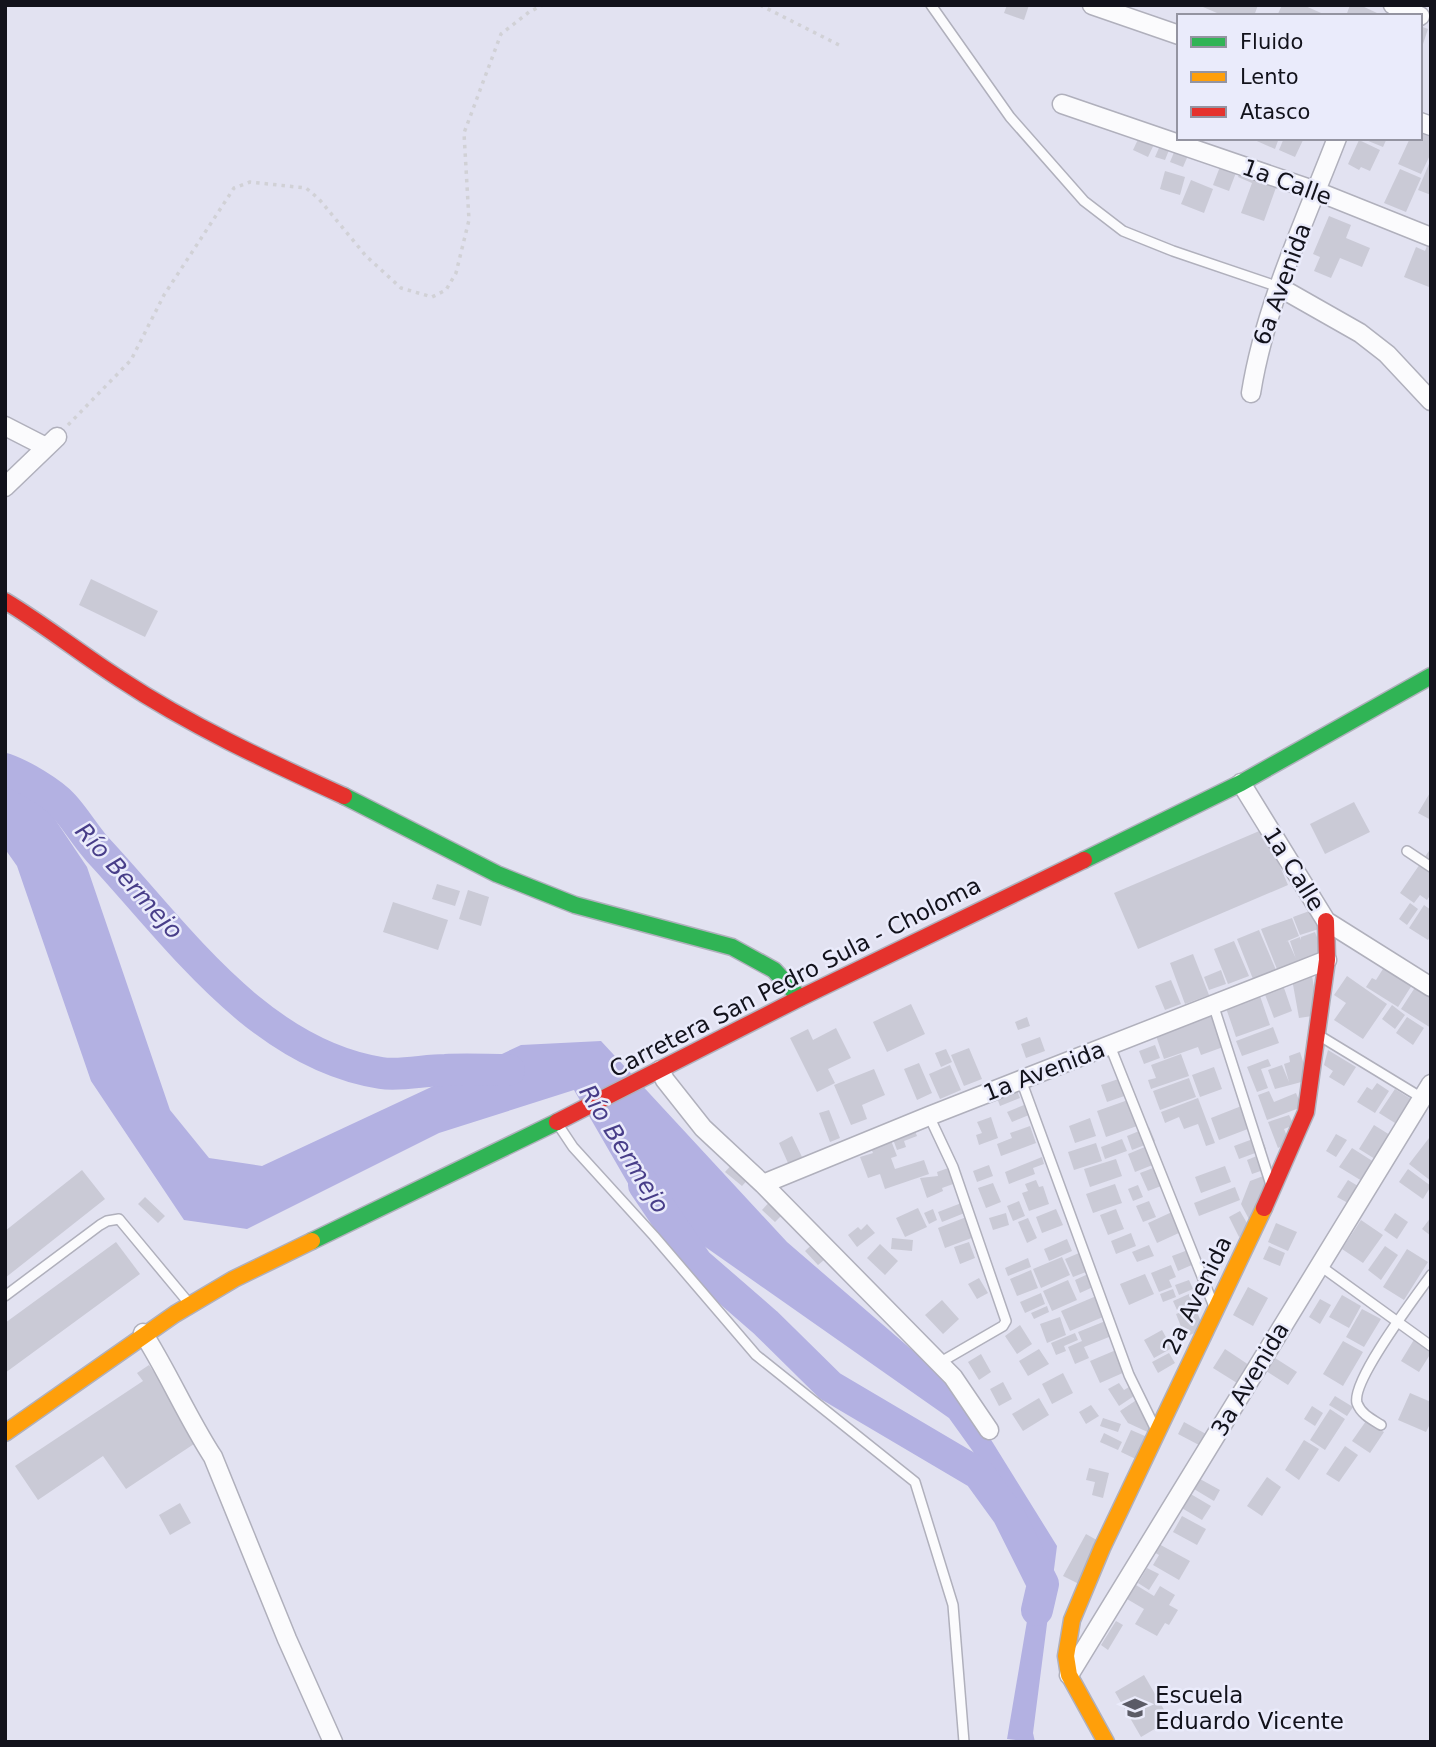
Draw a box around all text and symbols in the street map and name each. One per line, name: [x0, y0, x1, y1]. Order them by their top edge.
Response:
legend: [1177, 14, 1422, 140]
text: Fluido: [1240, 30, 1303, 54]
text: Lento: [1240, 65, 1299, 89]
text: Atasco: [1240, 100, 1310, 124]
street label: 1a Calle: [1239, 154, 1335, 210]
street label: 6a Avenida: [1248, 219, 1316, 349]
water label: Río Bermejo: [70, 817, 188, 945]
street label: 1a Calle: [1258, 823, 1330, 915]
street label: Carretera San Pedro Sula - Choloma: [605, 872, 985, 1082]
street label: 1a Avenida: [980, 1036, 1108, 1106]
water label: Río Bermejo: [573, 1080, 675, 1218]
street label: 2a Avenida: [1157, 1232, 1237, 1358]
street label: 3a Avenida: [1206, 1318, 1294, 1440]
place label: Escuela Eduardo Vicente: [1155, 1682, 1344, 1734]
school or university icon: Escuela Eduardo Vicente: [1121, 1694, 1149, 1722]

